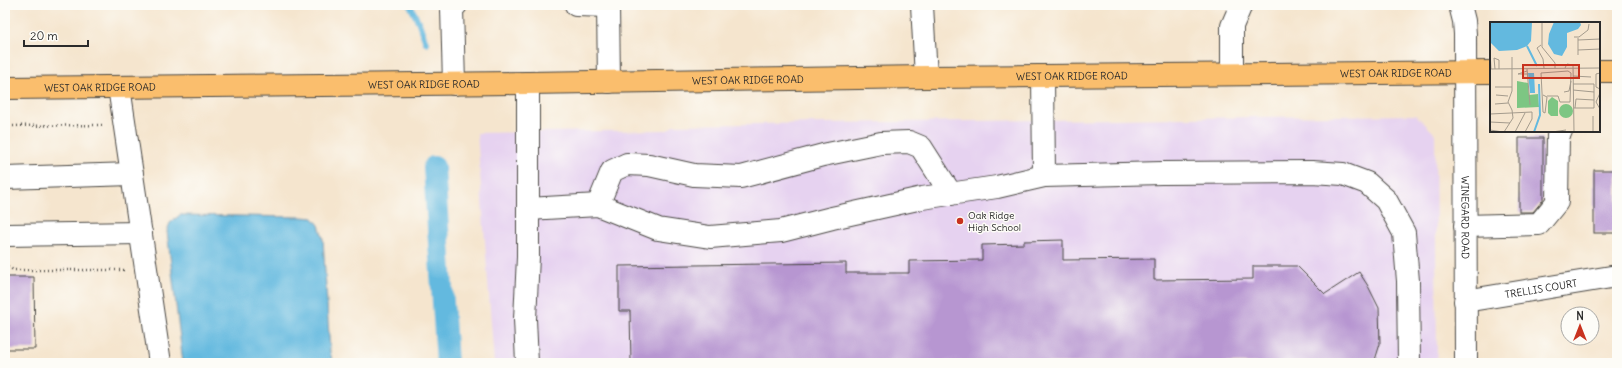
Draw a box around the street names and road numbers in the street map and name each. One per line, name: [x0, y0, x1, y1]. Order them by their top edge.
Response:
street label: WEST OAK RIDGE ROAD: [1340, 66, 1452, 80]
street label: WEST OAK RIDGE ROAD: [1016, 69, 1128, 83]
street label: WEST OAK RIDGE ROAD: [692, 72, 804, 87]
street label: WEST OAK RIDGE ROAD: [368, 77, 480, 91]
street label: WEST OAK RIDGE ROAD: [44, 80, 156, 94]
street label: WINEGARD ROAD: [1459, 176, 1472, 259]
street label: TRELLIS COURT: [1504, 276, 1578, 301]

